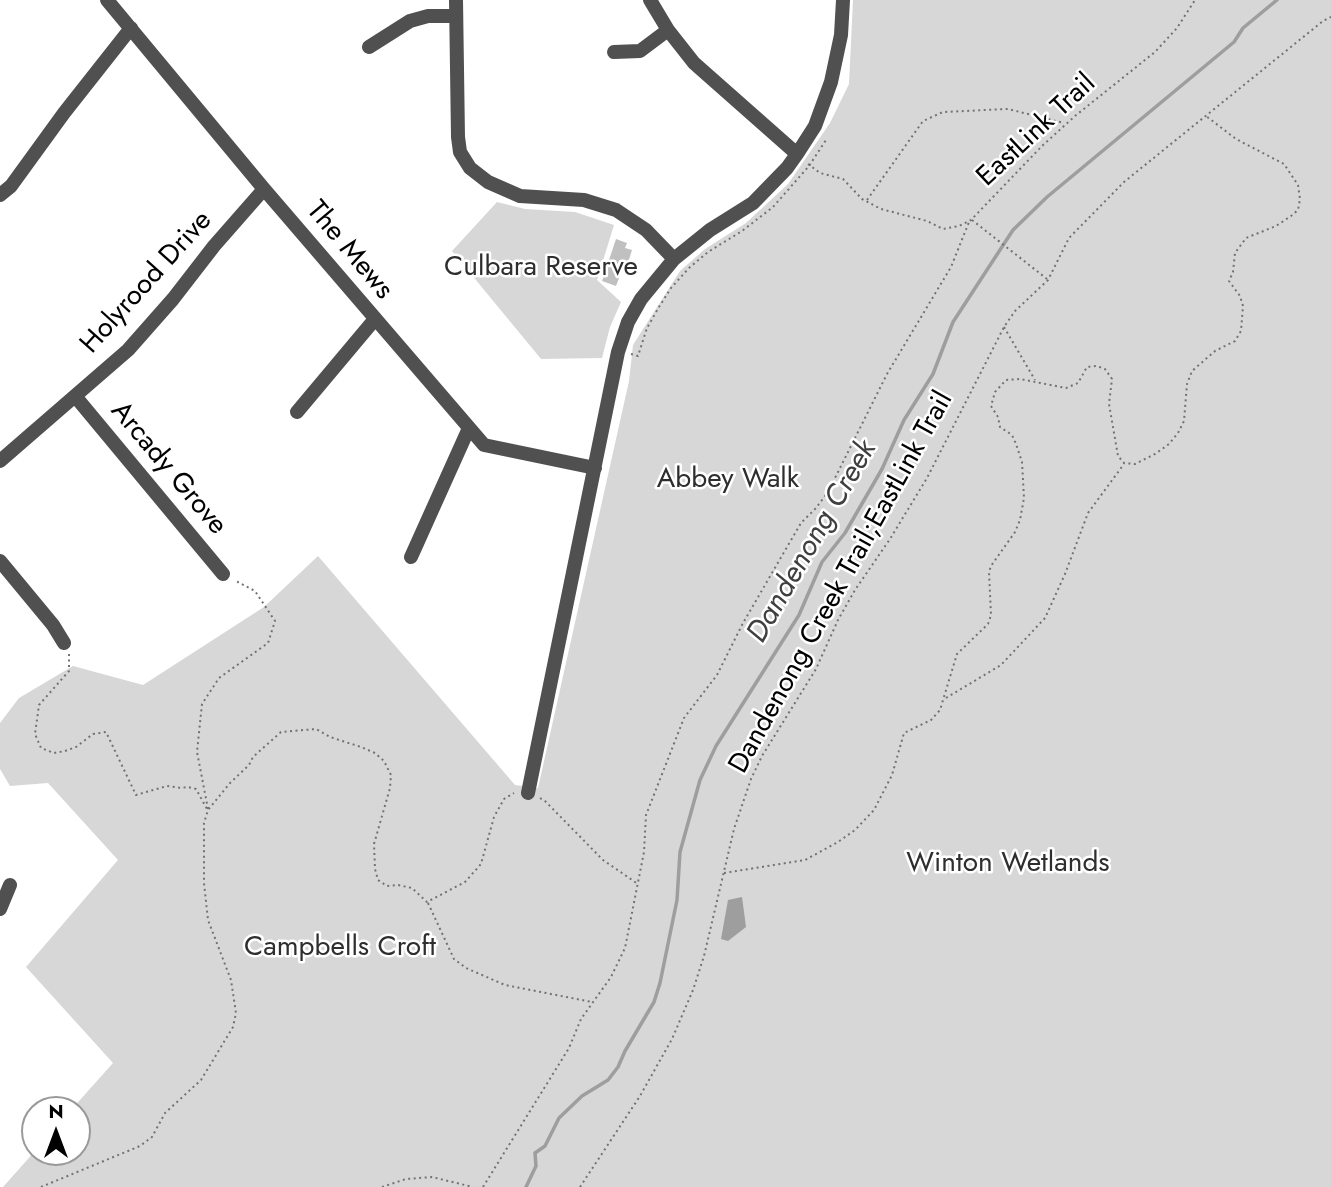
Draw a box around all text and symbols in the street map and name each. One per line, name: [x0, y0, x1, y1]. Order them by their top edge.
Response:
street label: EastLink Trail: [971, 68, 1103, 194]
street label: The Mews: [298, 195, 400, 307]
street label: Holyrood Drive: [74, 205, 220, 361]
park label: Culbara Reserve: [444, 251, 638, 285]
street label: Dandenong Creek Trail;EastLink Trail: [723, 386, 961, 780]
street label: Arcady Grove: [103, 396, 233, 542]
water label: Dandenong Creek: [741, 434, 885, 650]
park label: Abbey Walk: [657, 463, 799, 497]
park label: Winton Wetlands: [906, 847, 1110, 881]
park label: Campbells Croft: [244, 931, 436, 965]
north arrow: [21, 1096, 91, 1166]
text: N: [48, 1098, 64, 1125]

